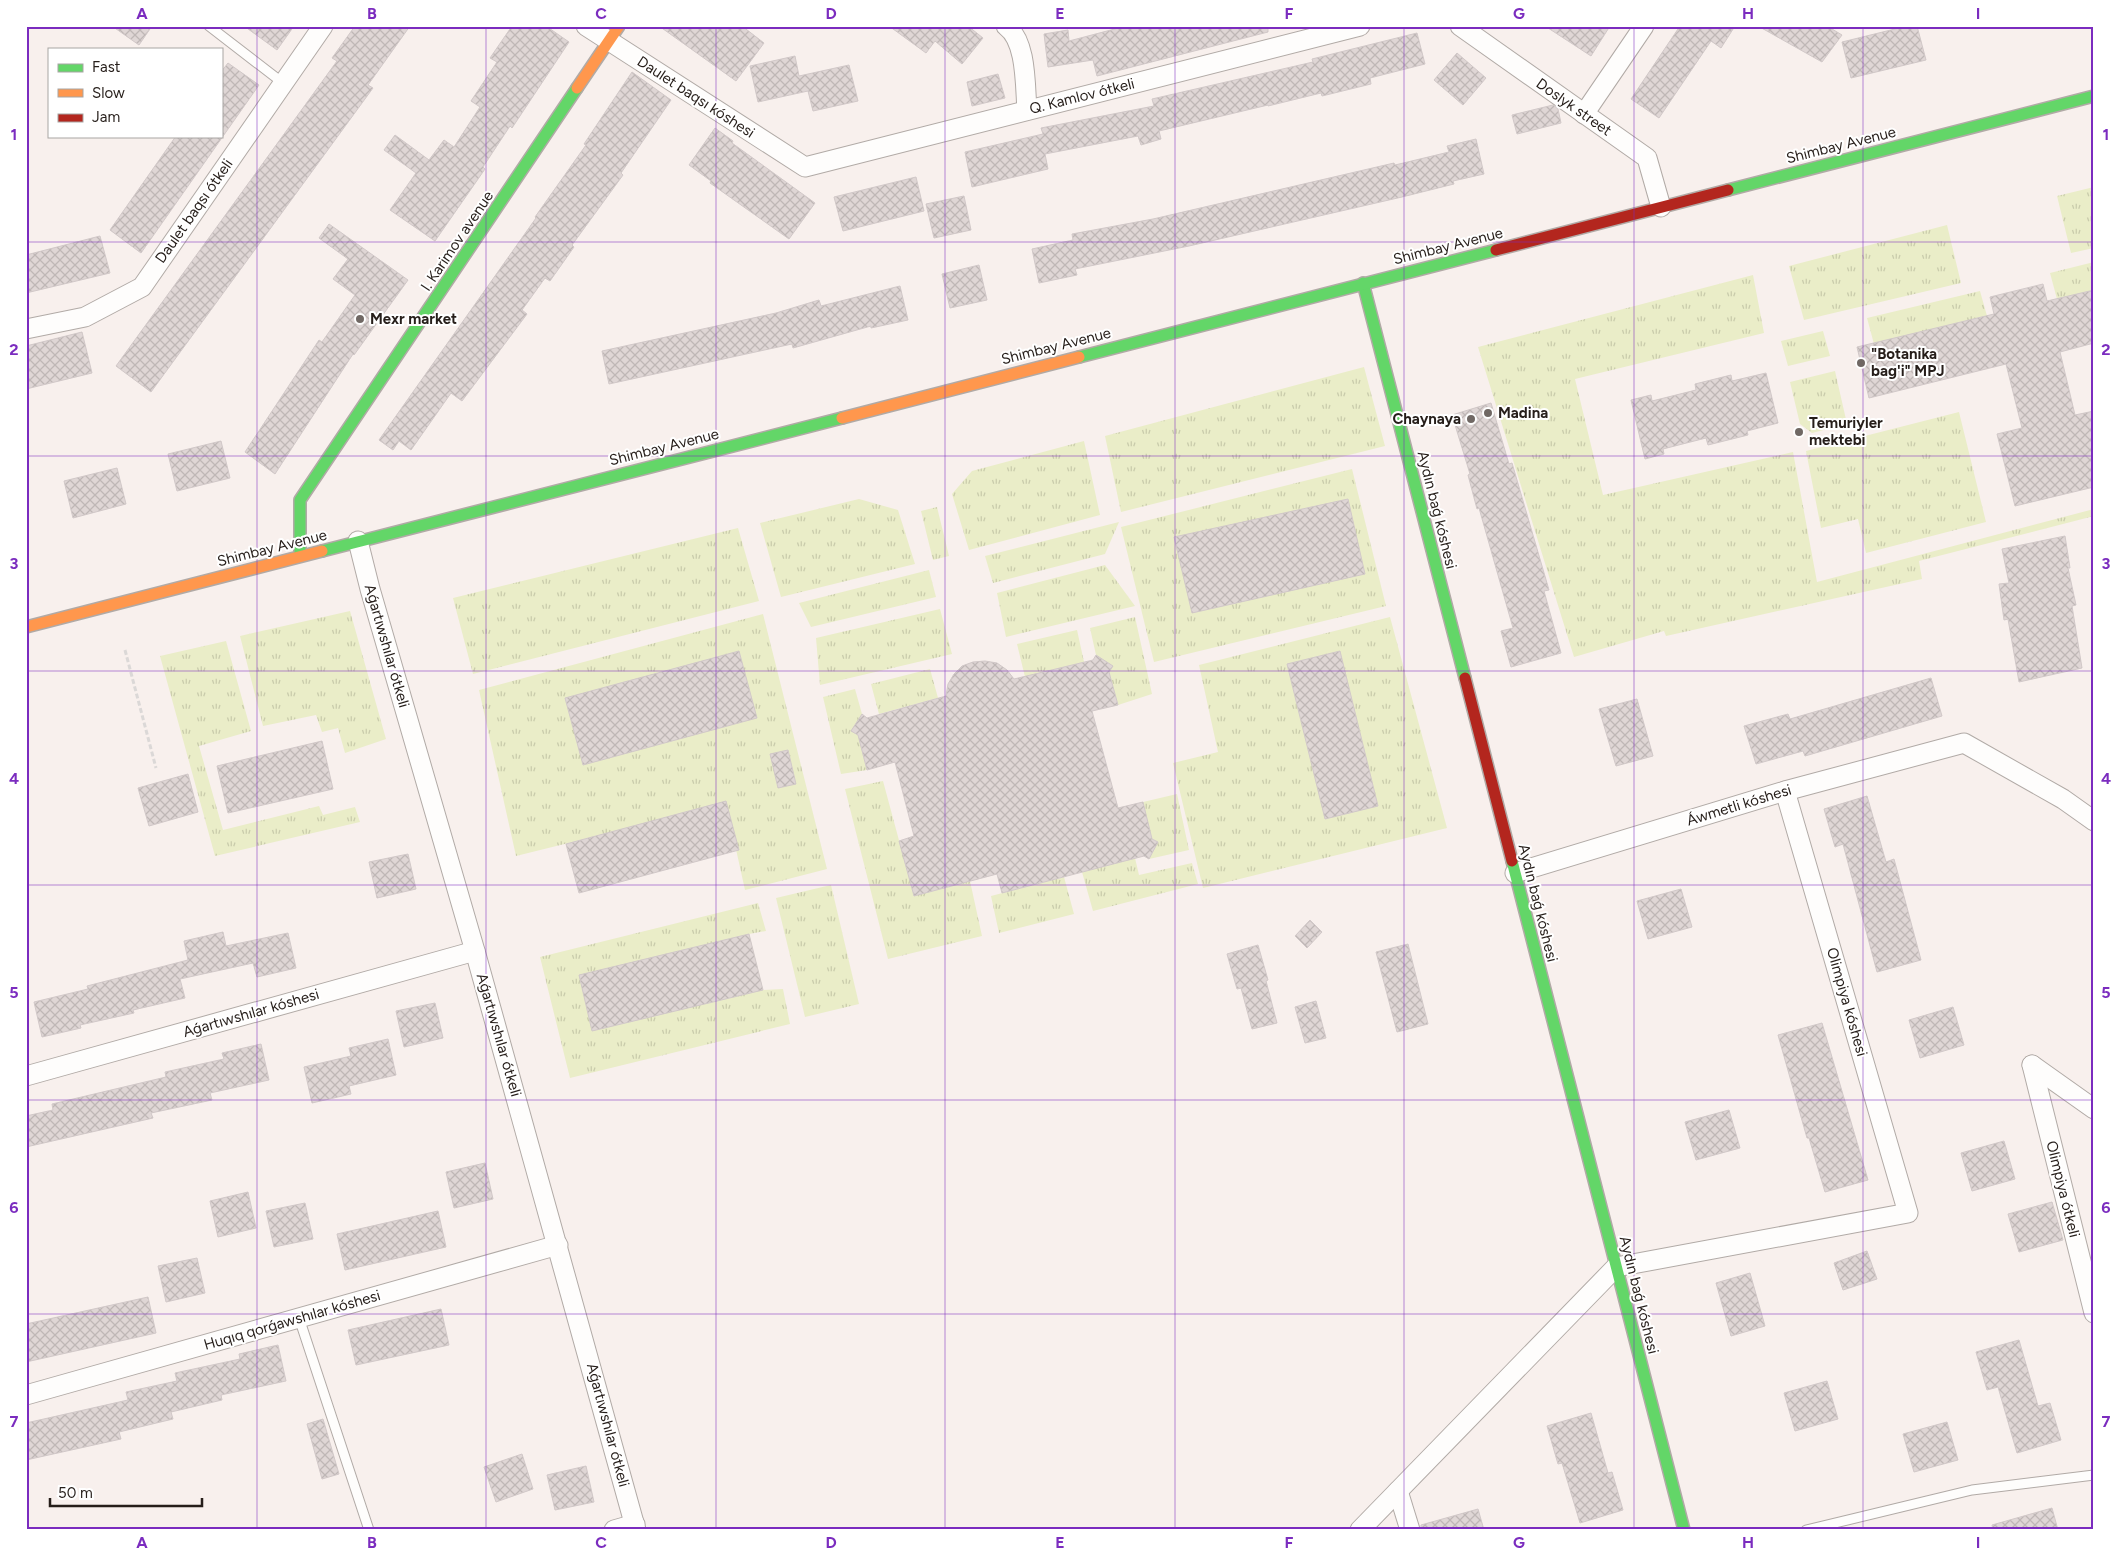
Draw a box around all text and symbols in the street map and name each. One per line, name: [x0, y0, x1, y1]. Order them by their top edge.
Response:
text: A: [136, 4, 148, 23]
text: B: [367, 4, 377, 23]
text: C: [595, 4, 607, 23]
text: D: [825, 4, 837, 23]
text: E: [1055, 4, 1065, 23]
text: F: [1285, 4, 1294, 23]
text: G: [1513, 4, 1525, 23]
text: H: [1742, 4, 1754, 23]
text: I: [1976, 4, 1980, 23]
legend: [48, 48, 222, 138]
street label: Daulet baqsı kóshesi: [634, 52, 758, 142]
text: Fast: [92, 58, 121, 76]
street label: Q. Kamlov ótkeli: [1028, 74, 1136, 118]
street label: Doslyk street: [1533, 74, 1615, 140]
text: Slow: [92, 84, 125, 102]
text: Jam: [92, 108, 120, 126]
street label: Shimbay Avenue: [1784, 123, 1898, 167]
text: 1: [11, 125, 17, 144]
text: 1: [2103, 125, 2109, 144]
street label: Daulet baqsı ótkeli: [151, 155, 237, 267]
street label: I. Karimov avenue: [417, 187, 497, 295]
street label: Shimbay Avenue: [1391, 224, 1505, 268]
place label: Mexr market: [370, 310, 457, 328]
marker: Mexr market: [354, 313, 366, 325]
street label: Shimbay Avenue: [999, 324, 1113, 368]
text: 2: [9, 340, 19, 359]
text: 2: [2101, 340, 2111, 359]
place label: "Botanika bag'i" MPJ: [1871, 345, 1945, 380]
marker: "Botanika bag'i" MPJ: [1855, 357, 1867, 369]
place label: Madina: [1498, 404, 1548, 422]
marker: Madina: [1482, 407, 1494, 419]
place label: Chaynaya: [1392, 410, 1461, 428]
marker: Chaynaya: [1465, 413, 1477, 425]
place label: Temuriyler mektebi: [1809, 414, 1883, 449]
street label: Shimbay Avenue: [607, 425, 721, 469]
marker: Temuriyler mektebi: [1793, 426, 1805, 438]
street label: Aydın baǵ kóshesi: [1414, 449, 1460, 571]
street label: Shimbay Avenue: [215, 526, 329, 570]
text: 3: [10, 554, 19, 573]
text: 3: [2102, 554, 2111, 573]
street label: Aǵartıwshılar ótkeli: [361, 582, 413, 710]
text: 4: [9, 769, 19, 788]
text: 4: [2101, 769, 2111, 788]
street label: Áwmetli kóshesi: [1684, 781, 1794, 829]
street label: Aydın baǵ kóshesi: [1515, 842, 1561, 964]
street label: Olimpiya kóshesi: [1823, 945, 1871, 1059]
street label: Aǵartıwshılar ótkeli: [473, 971, 525, 1099]
text: 5: [9, 983, 19, 1002]
text: 5: [2101, 983, 2111, 1002]
street label: Aǵartıwshılar kóshesi: [181, 985, 321, 1041]
street label: Olimpiya ótkeli: [2042, 1139, 2084, 1239]
text: 6: [9, 1198, 19, 1217]
text: 6: [2101, 1198, 2111, 1217]
street label: Aydın baǵ kóshesi: [1616, 1234, 1662, 1356]
street label: Huqıq qorǵawshılar kóshesi: [202, 1286, 382, 1354]
street label: Aǵartıwshılar ótkeli: [583, 1361, 633, 1489]
text: 7: [10, 1412, 19, 1431]
text: 7: [2102, 1412, 2111, 1431]
scale bar: [50, 1476, 202, 1508]
text: 50 m: [58, 1484, 93, 1502]
text: A: [136, 1533, 148, 1552]
text: B: [367, 1533, 377, 1552]
text: C: [595, 1533, 607, 1552]
text: D: [825, 1533, 837, 1552]
text: E: [1055, 1533, 1065, 1552]
text: F: [1285, 1533, 1294, 1552]
text: G: [1513, 1533, 1525, 1552]
text: H: [1742, 1533, 1754, 1552]
text: I: [1976, 1533, 1980, 1552]

